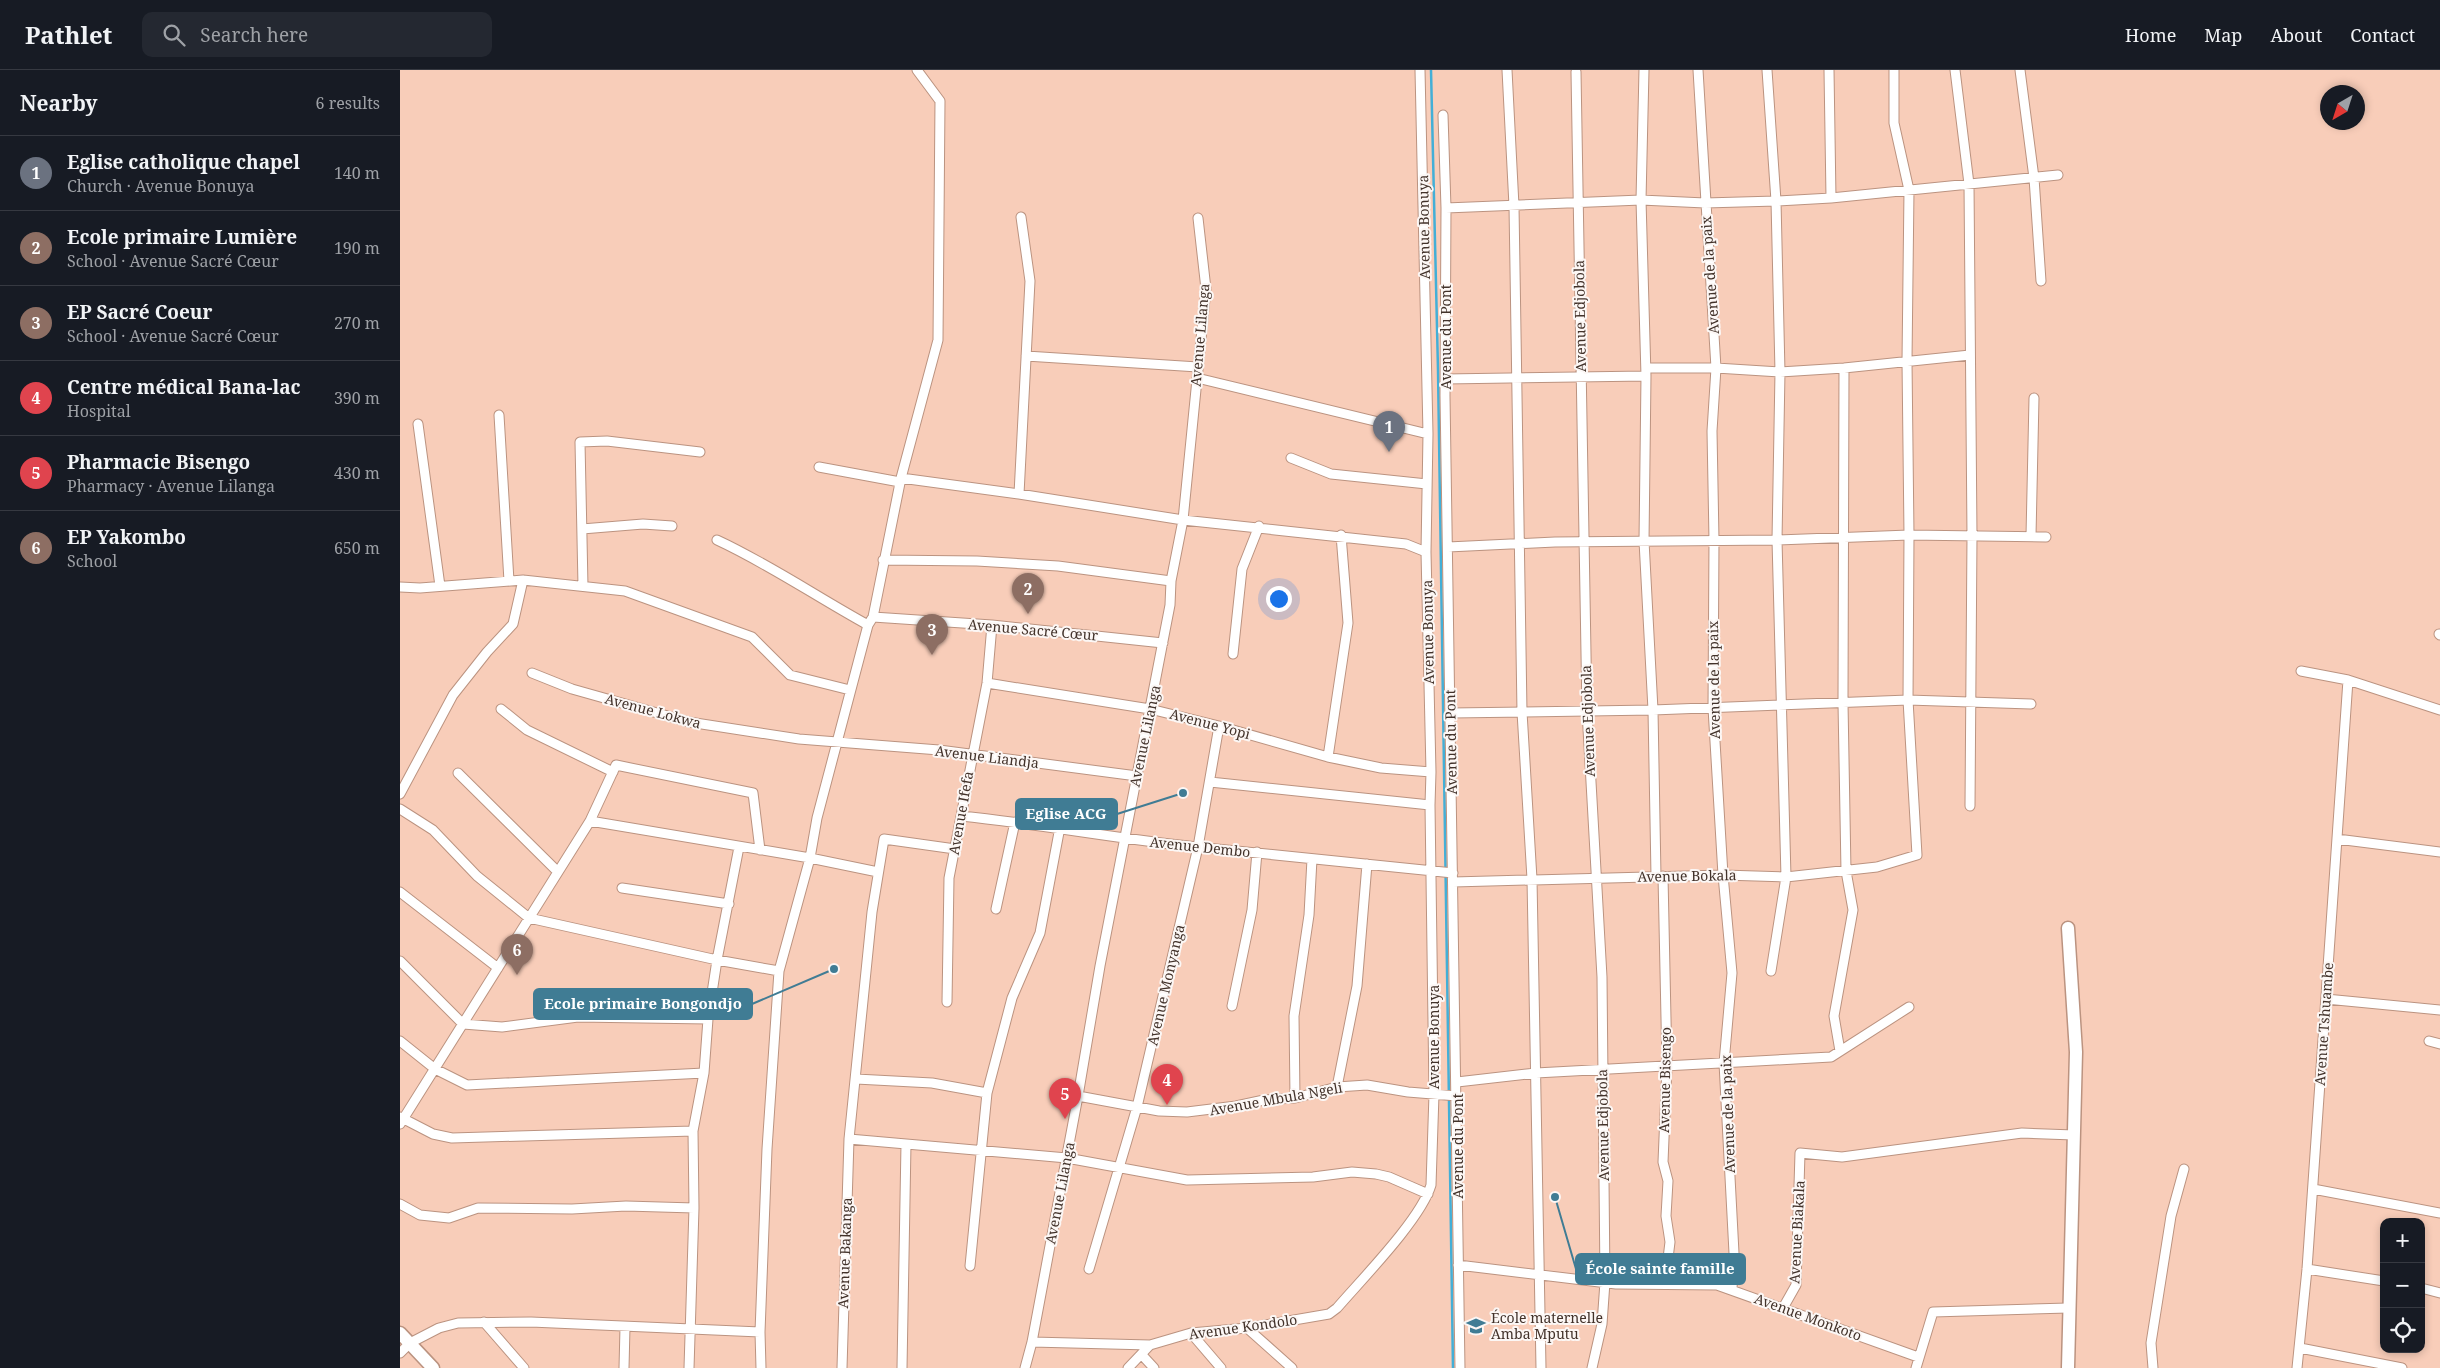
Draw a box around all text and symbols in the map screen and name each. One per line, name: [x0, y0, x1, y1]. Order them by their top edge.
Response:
search box: [142, 12, 492, 57]
text: Pathlet: [25, 18, 112, 51]
icon: search: [160, 21, 188, 49]
text: Search here: [200, 22, 308, 48]
text: Home: [2125, 23, 2176, 47]
text: Map: [2204, 23, 2242, 47]
text: About: [2270, 23, 2322, 47]
text: Contact: [2350, 23, 2415, 47]
north arrow: [2320, 85, 2365, 130]
text: Nearby: [20, 89, 98, 117]
text: 6 results: [316, 92, 380, 114]
text: Eglise catholique chapel: [67, 149, 300, 175]
text: 1: [31, 162, 41, 184]
text: 140 m: [334, 162, 380, 184]
street label: Avenue Bonuya: [1413, 174, 1434, 279]
text: Church · Avenue Bonuya: [67, 175, 255, 197]
street label: Avenue de la paix: [1696, 214, 1723, 335]
text: Ecole primaire Lumière: [67, 224, 297, 250]
text: 2: [31, 237, 41, 259]
text: 190 m: [334, 237, 380, 259]
text: School · Avenue Sacré Cœur: [67, 250, 279, 272]
street label: Avenue Edjobola: [1569, 260, 1590, 372]
street label: Avenue Lilanga: [1186, 282, 1213, 387]
street label: Avenue du Pont: [1436, 284, 1455, 390]
text: EP Sacré Coeur: [67, 299, 212, 325]
text: 3: [31, 312, 41, 334]
text: 270 m: [334, 312, 380, 334]
text: School · Avenue Sacré Cœur: [67, 325, 279, 347]
text: Centre médical Bana-lac: [67, 374, 301, 400]
text: 4: [31, 387, 41, 409]
text: 390 m: [334, 387, 380, 409]
text: Hospital: [67, 400, 131, 422]
pin: 1: [1373, 411, 1405, 452]
text: Pharmacie Bisengo: [67, 449, 250, 475]
text: 5: [31, 462, 41, 484]
text: 430 m: [334, 462, 380, 484]
text: Pharmacy · Avenue Lilanga: [67, 475, 275, 497]
text: EP Yakombo: [67, 524, 186, 550]
text: 6: [31, 537, 41, 559]
text: 650 m: [334, 537, 380, 559]
text: School: [67, 550, 117, 572]
pin: 2: [1012, 573, 1044, 614]
street label: Avenue Bonuya: [1417, 579, 1438, 684]
your location: [1266, 586, 1292, 612]
pin: 3: [916, 614, 948, 655]
street label: Avenue Sacré Cœur: [967, 614, 1099, 645]
street label: Avenue de la paix: [1703, 620, 1724, 739]
street label: Avenue Edjobola: [1576, 665, 1599, 777]
street label: Avenue Lilanga: [1124, 683, 1165, 789]
street label: Avenue Lokwa: [603, 689, 703, 732]
street label: Avenue du Pont: [1440, 689, 1461, 795]
street label: Avenue Yopi: [1168, 704, 1253, 744]
street label: Avenue Liandja: [934, 741, 1040, 772]
street label: Avenue Ifefa: [944, 770, 977, 856]
callout: Eglise ACG: [1016, 799, 1117, 829]
text: Eglise ACG: [1025, 803, 1107, 823]
street label: Avenue Dembo: [1149, 832, 1251, 861]
street label: Avenue Bokala: [1637, 865, 1737, 886]
street label: Avenue Monyanga: [1142, 922, 1189, 1047]
pin: 6: [501, 934, 533, 975]
street label: Avenue Tshuambe: [2310, 962, 2337, 1086]
street label: Avenue Bonuya: [1424, 985, 1443, 1089]
callout: Ecole primaire Bongondjo: [534, 989, 752, 1019]
text: Ecole primaire Bongondjo: [544, 993, 742, 1013]
street label: Avenue Bisengo: [1654, 1027, 1675, 1133]
street label: Avenue de la paix: [1716, 1054, 1739, 1173]
pin: 4: [1151, 1064, 1183, 1105]
street label: Avenue Edjobola: [1592, 1069, 1613, 1181]
street label: Avenue Mbula Ngeli: [1208, 1077, 1344, 1120]
pin: 5: [1049, 1078, 1081, 1119]
street label: Avenue du Pont: [1448, 1093, 1467, 1199]
street label: Avenue Lilanga: [1040, 1140, 1079, 1246]
street label: Avenue Biakala: [1784, 1180, 1809, 1284]
street label: Avenue Bakanga: [833, 1197, 856, 1309]
map controls: [2380, 1218, 2425, 1353]
button: +: [2380, 1218, 2425, 1263]
callout: École sainte famille: [1576, 1254, 1745, 1284]
text: École sainte famille: [1585, 1258, 1735, 1278]
button: −: [2380, 1263, 2425, 1308]
street label: Avenue Monkoto: [1752, 1288, 1864, 1345]
place label: École maternelle Amba Mputu: [1491, 1308, 1603, 1343]
button: locate: [2380, 1308, 2425, 1353]
street label: Avenue Kondolo: [1187, 1309, 1298, 1344]
school or university icon: École maternelle Amba Mputu: [1465, 1315, 1487, 1337]

